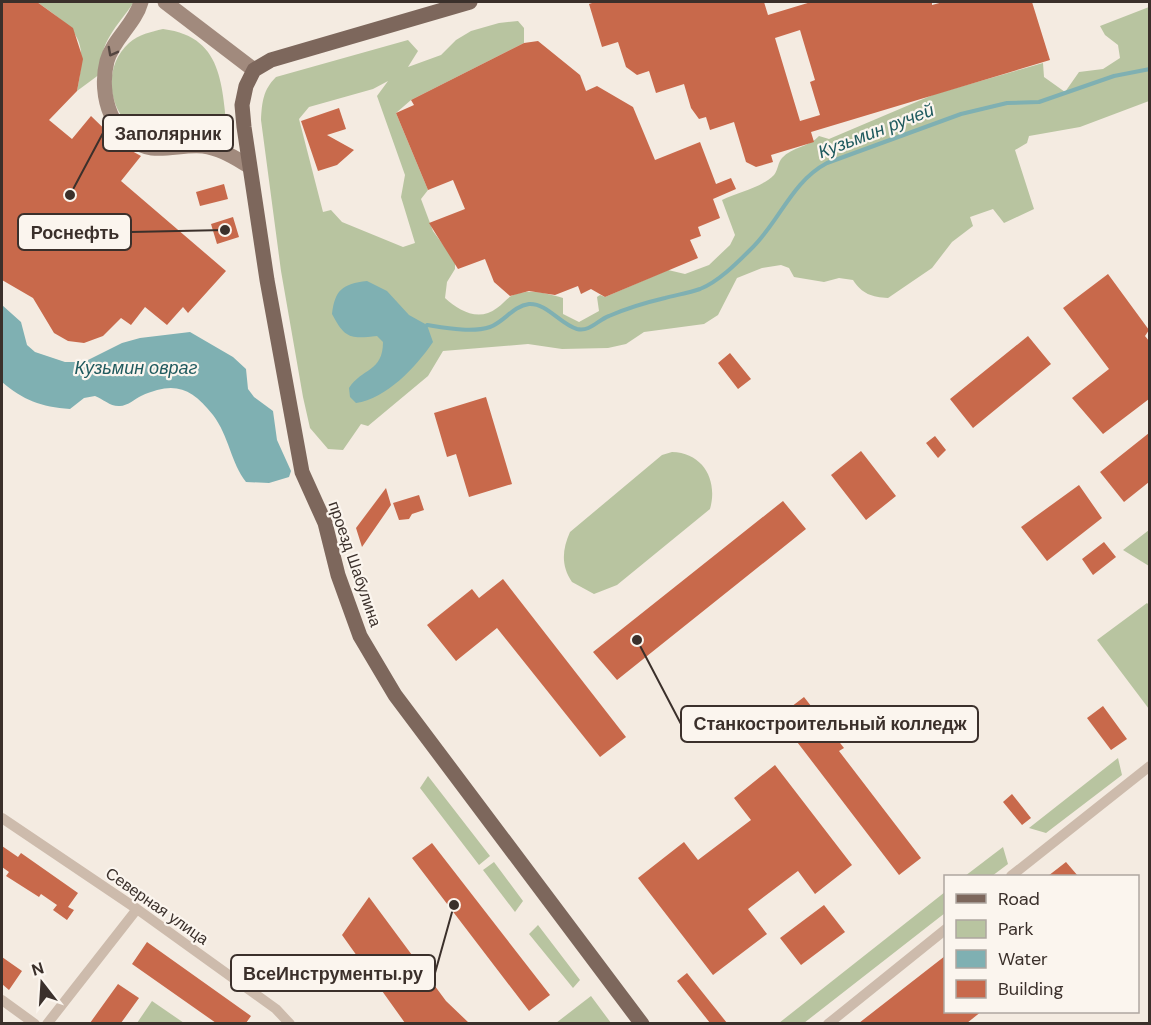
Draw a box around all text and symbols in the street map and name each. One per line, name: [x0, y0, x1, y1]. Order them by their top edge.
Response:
one-way arrow: [108, 46, 119, 56]
water label: Кузьмин ручей: [815, 98, 937, 164]
callout: Заполярник: [103, 115, 233, 151]
text: Заполярник: [115, 122, 222, 146]
callout: Роснефть: [18, 214, 131, 250]
text: Роснефть: [31, 221, 119, 245]
water label: Кузьмин овраг: [75, 356, 198, 380]
street label: проезд Шабулина: [324, 498, 386, 630]
callout: Станкостроительный колледж: [681, 706, 978, 742]
text: Станкостроительный колледж: [693, 712, 967, 736]
street label: Северная улица: [101, 863, 213, 949]
legend: [944, 875, 1139, 1013]
text: Road: [998, 887, 1040, 911]
text: Park: [998, 917, 1034, 941]
text: Water: [998, 947, 1048, 971]
north arrow: [12, 953, 72, 1013]
callout: ВсеИнструменты.ру: [231, 955, 435, 991]
text: N: [29, 957, 46, 981]
text: ВсеИнструменты.ру: [243, 962, 423, 986]
text: Building: [998, 977, 1063, 1001]

